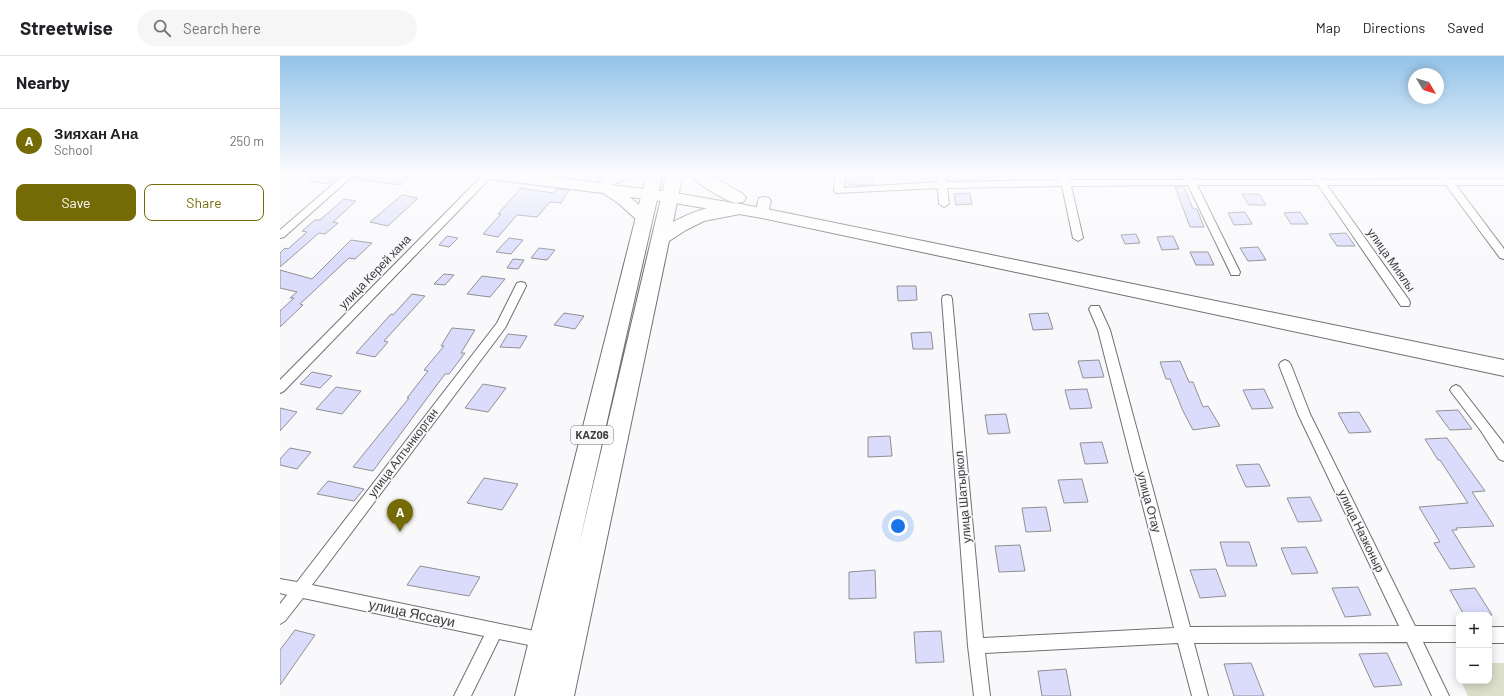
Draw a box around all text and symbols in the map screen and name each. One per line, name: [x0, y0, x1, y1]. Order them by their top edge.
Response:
search box: [137, 10, 417, 46]
text: Streetwise: [20, 16, 113, 39]
icon: search: [151, 17, 173, 39]
text: Search here: [183, 19, 261, 37]
text: Map: [1316, 19, 1341, 36]
text: Directions: [1363, 19, 1425, 36]
text: Saved: [1447, 19, 1484, 36]
north arrow: [1408, 68, 1444, 104]
text: Nearby: [16, 72, 70, 92]
text: Зияхан Ана: [54, 124, 138, 142]
text: A: [25, 133, 33, 149]
text: 250 m: [230, 133, 264, 149]
text: School: [54, 142, 92, 158]
button: Save: [16, 184, 136, 221]
button: Share: [144, 184, 264, 221]
street label: улица Миялы: [1364, 225, 1419, 294]
street label: улица Керей хана: [335, 231, 414, 312]
street label: улица Алтынкорган: [364, 405, 441, 500]
road number: KАZ06: [571, 426, 613, 444]
street label: улица Шатыркол: [951, 450, 974, 544]
street label: улица Отау: [1134, 470, 1165, 534]
street label: улица Назконыр: [1335, 487, 1388, 575]
pin: A: [387, 499, 413, 532]
your location: [888, 516, 908, 536]
street label: улица Яссауи: [367, 595, 457, 630]
map controls: [1456, 612, 1492, 684]
button: +: [1456, 612, 1492, 648]
button: −: [1456, 648, 1492, 684]

